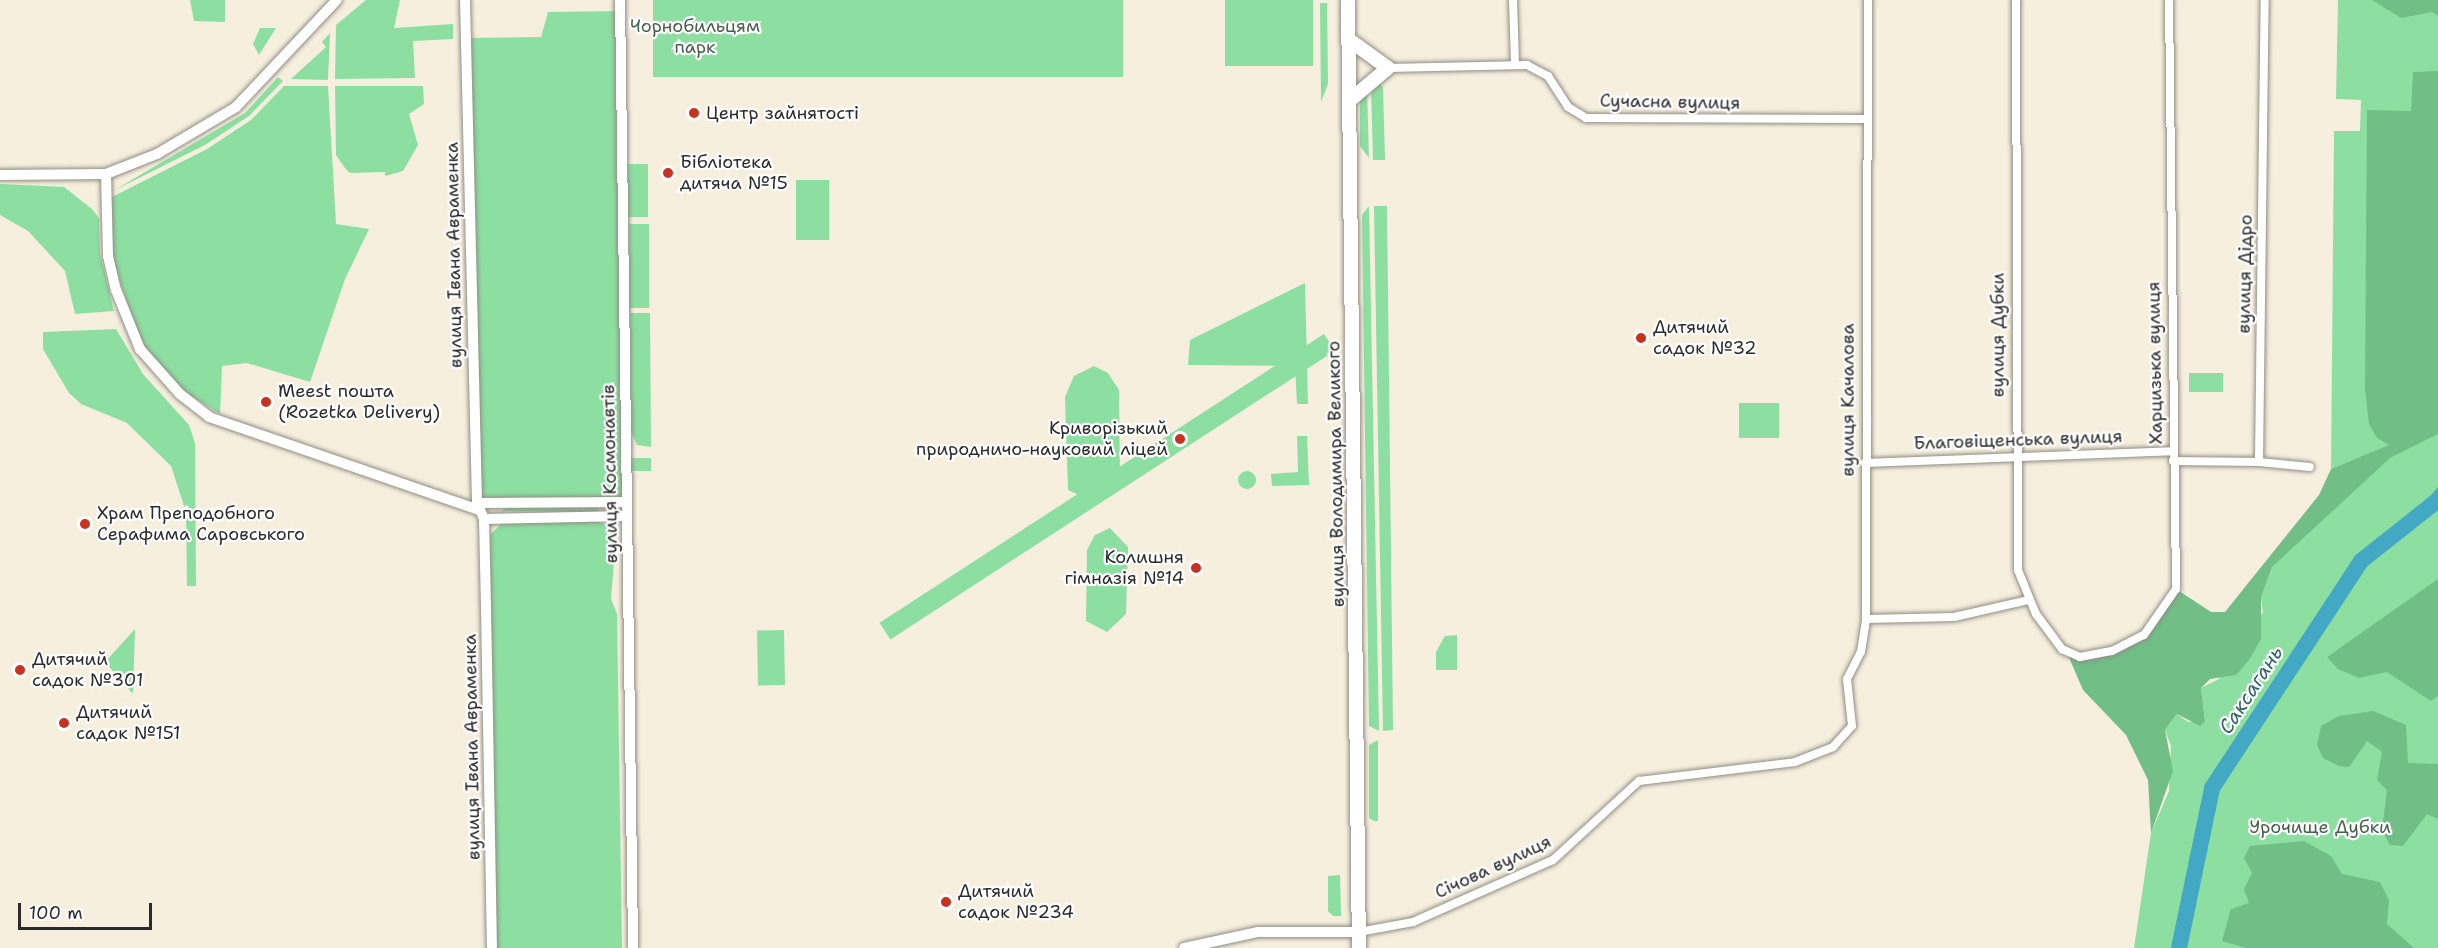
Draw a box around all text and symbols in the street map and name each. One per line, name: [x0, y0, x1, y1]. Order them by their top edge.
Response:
park label: Чорнобильцям парк: [630, 16, 760, 58]
street label: Сучасна вулиця: [1600, 90, 1740, 114]
place label: Центр зайнятості: [706, 102, 859, 124]
marker: Центр зайнятості: [687, 106, 701, 120]
street label: вулиця Івана Авраменка: [441, 142, 467, 368]
place label: Бібліотека дитяча №15: [680, 152, 788, 195]
marker: Бібліотека дитяча №15: [661, 166, 675, 180]
street label: вулиця Дідро: [2233, 214, 2257, 334]
street label: вулиця Дубки: [1987, 273, 2009, 397]
street label: Харцизька вулиця: [2143, 281, 2167, 445]
place label: Дитячий садок №32: [1653, 317, 1757, 360]
street label: вулиця Качалова: [1837, 323, 1859, 477]
marker: Дитячий садок №32: [1634, 331, 1648, 345]
street label: вулиця Володимира Великого: [1323, 341, 1349, 607]
place label: Meest пошта (Rozetka Delivery): [278, 381, 439, 424]
street label: вулиця Космонавтів: [598, 384, 622, 564]
marker: Meest пошта (Rozetka Delivery): [259, 395, 273, 409]
place label: Криворізький природничо-науковий ліцей: [916, 418, 1168, 460]
street label: Благовіщенська вулиця: [1913, 426, 2123, 454]
marker: Криворізький природничо-науковий ліцей: [1173, 432, 1187, 446]
place label: Храм Преподобного Серафима Саровського: [97, 503, 305, 546]
marker: Храм Преподобного Серафима Саровського: [78, 517, 92, 531]
place label: Колишня гімназія №14: [1065, 547, 1184, 590]
marker: Колишня гімназія №14: [1189, 561, 1203, 575]
street label: вулиця Івана Авраменка: [459, 634, 485, 860]
water label: Саксагань: [2214, 642, 2288, 738]
place label: Дитячий садок №301: [32, 649, 143, 692]
marker: Дитячий садок №301: [13, 663, 27, 677]
place label: Дитячий садок №151: [76, 702, 181, 744]
marker: Дитячий садок №151: [57, 716, 71, 730]
park label: Урочище Дубки: [2249, 816, 2391, 838]
street label: Січова вулиця: [1431, 831, 1555, 903]
place label: Дитячий садок №234: [958, 881, 1074, 924]
scale bar: [21, 891, 154, 929]
marker: Дитячий садок №234: [939, 895, 953, 909]
text: 100 m: [29, 901, 83, 925]

